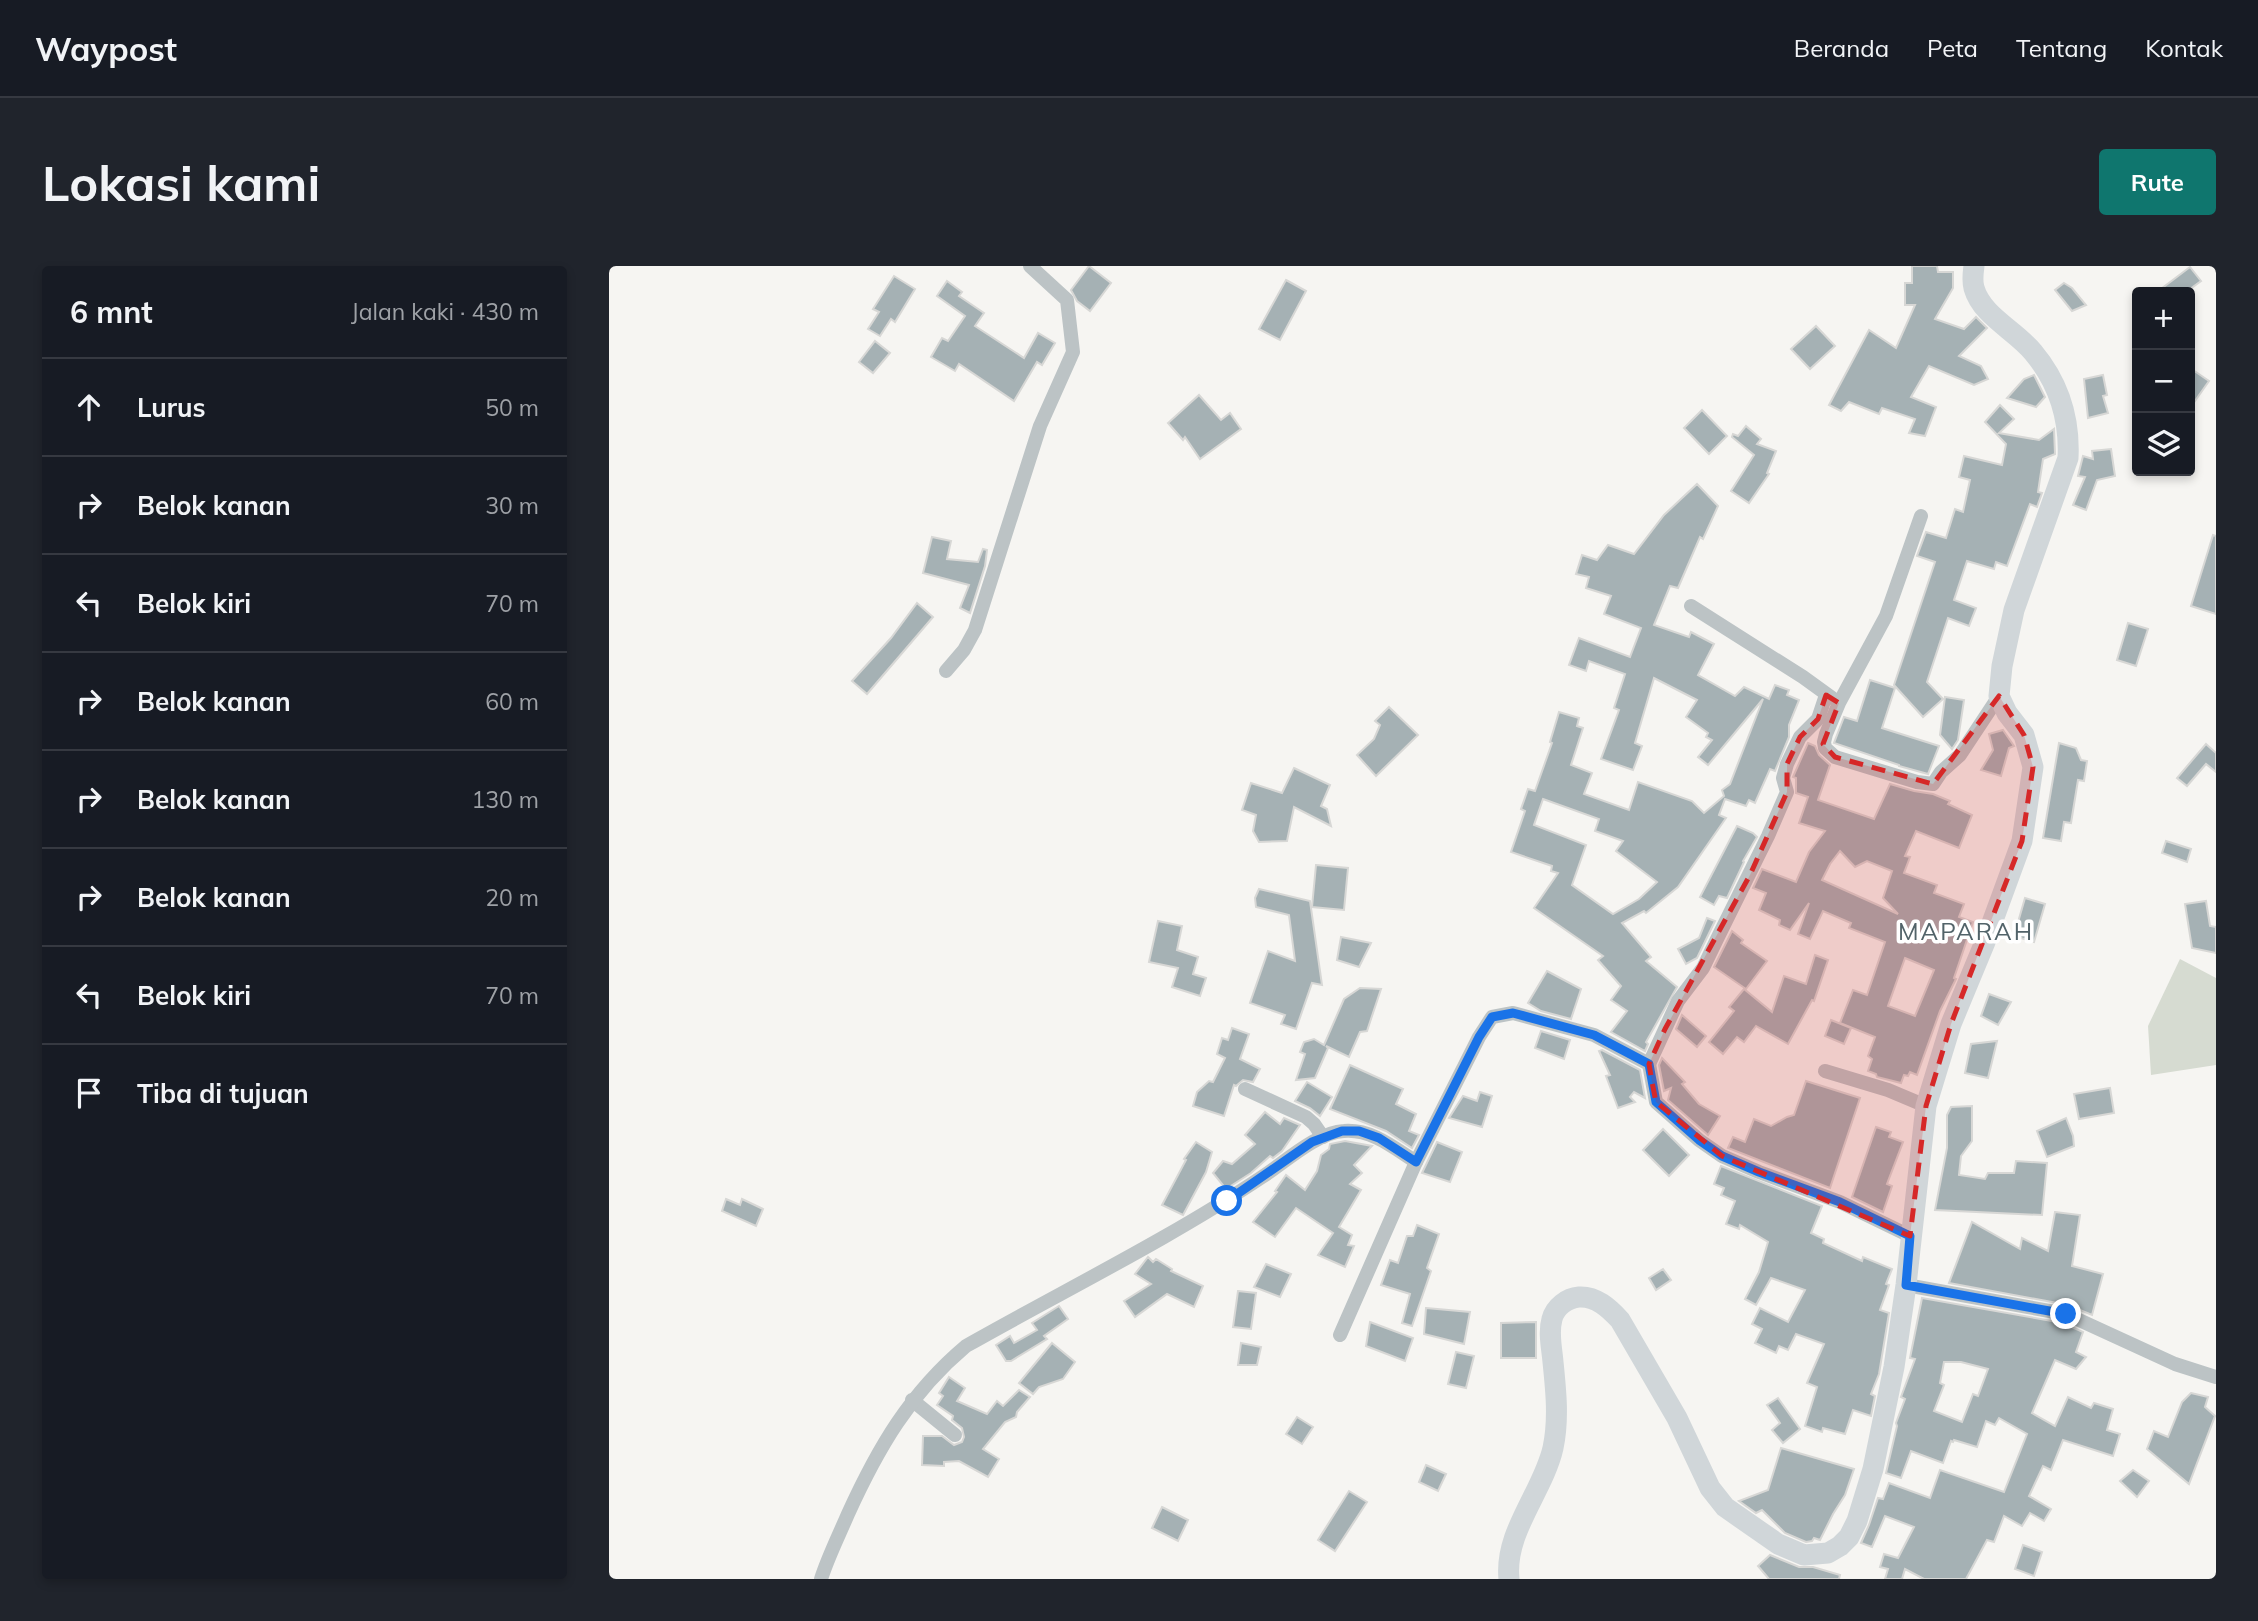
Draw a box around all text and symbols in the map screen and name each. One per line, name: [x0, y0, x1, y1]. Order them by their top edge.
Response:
text: Waypost: [35, 28, 177, 69]
text: Beranda: [1794, 33, 1889, 63]
text: Peta: [1927, 33, 1978, 63]
text: Tentang: [2016, 33, 2107, 63]
text: Kontak: [2145, 33, 2223, 63]
button: Rute: [2099, 149, 2216, 215]
text: Lokasi kami: [42, 152, 320, 213]
map controls: [2132, 287, 2195, 476]
button: +: [2132, 287, 2195, 350]
text: 6 mnt: [70, 293, 153, 331]
text: Jalan kaki · 430 m: [351, 297, 539, 326]
button: −: [2132, 350, 2195, 413]
icon: ahead: [70, 388, 108, 426]
text: Lurus: [137, 391, 206, 424]
text: 50 m: [485, 393, 539, 422]
button: layers: [2132, 413, 2195, 476]
icon: right: [70, 486, 108, 524]
text: Belok kanan: [137, 489, 291, 522]
text: 30 m: [485, 491, 539, 520]
icon: left: [70, 584, 108, 622]
text: Belok kiri: [137, 587, 251, 620]
text: 70 m: [485, 589, 539, 618]
icon: right: [70, 682, 108, 720]
text: Belok kanan: [137, 685, 291, 718]
text: 60 m: [485, 687, 539, 716]
icon: right: [70, 780, 108, 818]
text: Belok kanan: [137, 783, 291, 816]
text: 130 m: [471, 785, 539, 814]
icon: right: [70, 878, 108, 916]
text: Belok kanan: [137, 881, 291, 914]
text: 20 m: [485, 883, 539, 912]
district label: MAPARAH: [1898, 916, 2034, 946]
icon: left: [70, 976, 108, 1014]
text: Belok kiri: [137, 979, 251, 1012]
text: 70 m: [485, 981, 539, 1010]
icon: arrive: [70, 1074, 108, 1112]
text: Tiba di tujuan: [137, 1077, 309, 1110]
route start: [1211, 1185, 1242, 1216]
route end: [2050, 1298, 2081, 1329]

